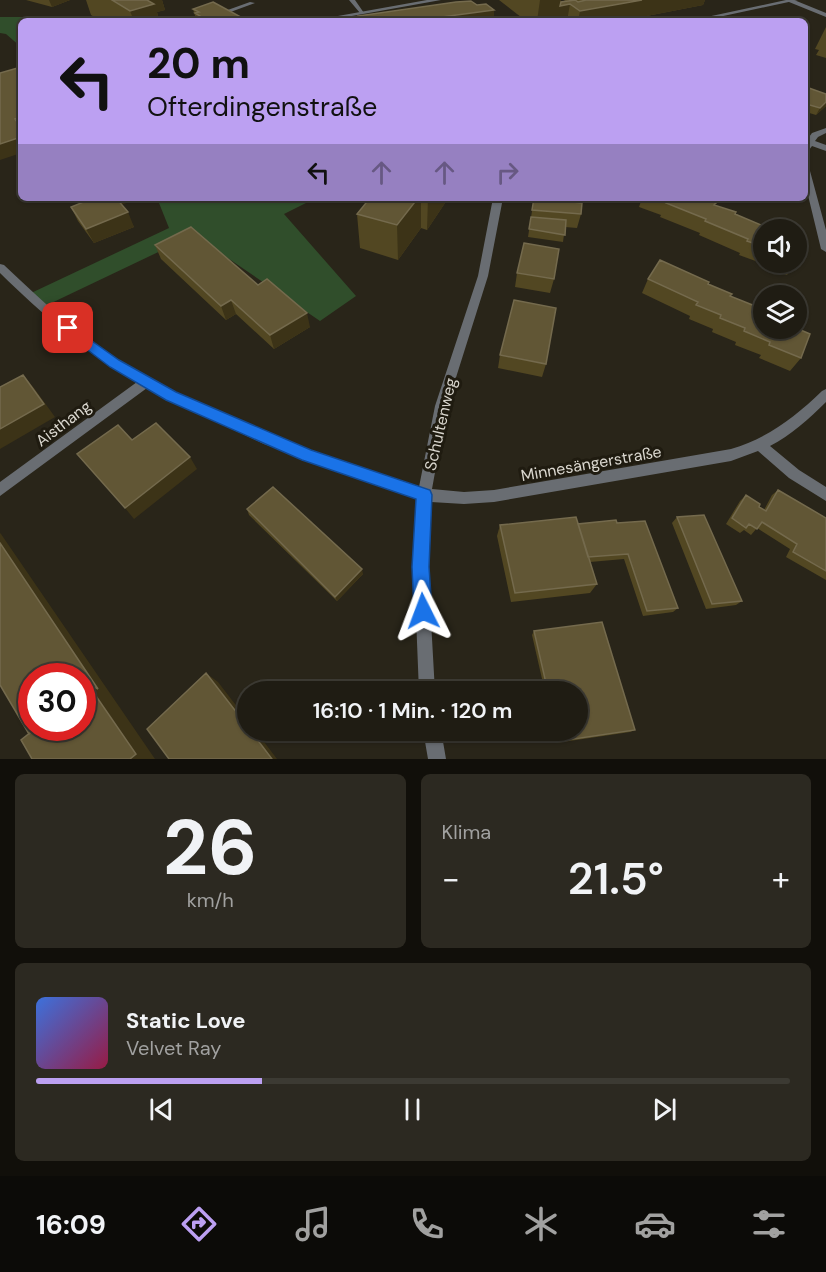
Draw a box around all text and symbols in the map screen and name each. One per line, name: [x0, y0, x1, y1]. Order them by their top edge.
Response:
text: 20 m: [147, 36, 250, 91]
icon: left: [48, 42, 126, 120]
text: Ofterdingenstraße: [147, 89, 377, 124]
icon: left: [302, 156, 335, 189]
icon: ahead: [365, 156, 398, 189]
icon: ahead: [428, 156, 461, 189]
icon: right: [491, 156, 524, 189]
map controls: [753, 219, 807, 339]
button: sound: [753, 219, 807, 273]
button: layers: [753, 285, 807, 339]
pin: [42, 302, 93, 353]
icon: arrive: [51, 311, 84, 344]
street label: Schultenweg: [420, 376, 461, 473]
street label: Aisthang: [31, 396, 95, 451]
street label: Minnesängerstraße: [519, 441, 663, 486]
position arrow: [391, 579, 455, 643]
speed limit sign: 30: [18, 663, 96, 741]
text: 16:10 · 1 Min. · 120 m: [313, 696, 512, 725]
text: 26: [163, 797, 257, 898]
text: Klima: [442, 819, 491, 845]
text: 21.5°: [568, 849, 664, 908]
text: −: [442, 857, 460, 900]
text: +: [772, 857, 790, 900]
text: km/h: [187, 887, 234, 913]
text: Static Love: [126, 1006, 246, 1035]
text: Velvet Ray: [126, 1035, 221, 1061]
icon: previous: [145, 1093, 178, 1126]
icon: pause: [396, 1093, 429, 1126]
icon: next: [648, 1093, 681, 1126]
icon: directions: [178, 1203, 220, 1245]
icon: music: [292, 1203, 334, 1245]
icon: phone: [406, 1203, 448, 1245]
icon: climate: [520, 1203, 562, 1245]
icon: car: [634, 1203, 676, 1245]
icon: filters: [748, 1203, 790, 1245]
text: 16:09: [36, 1207, 106, 1242]

